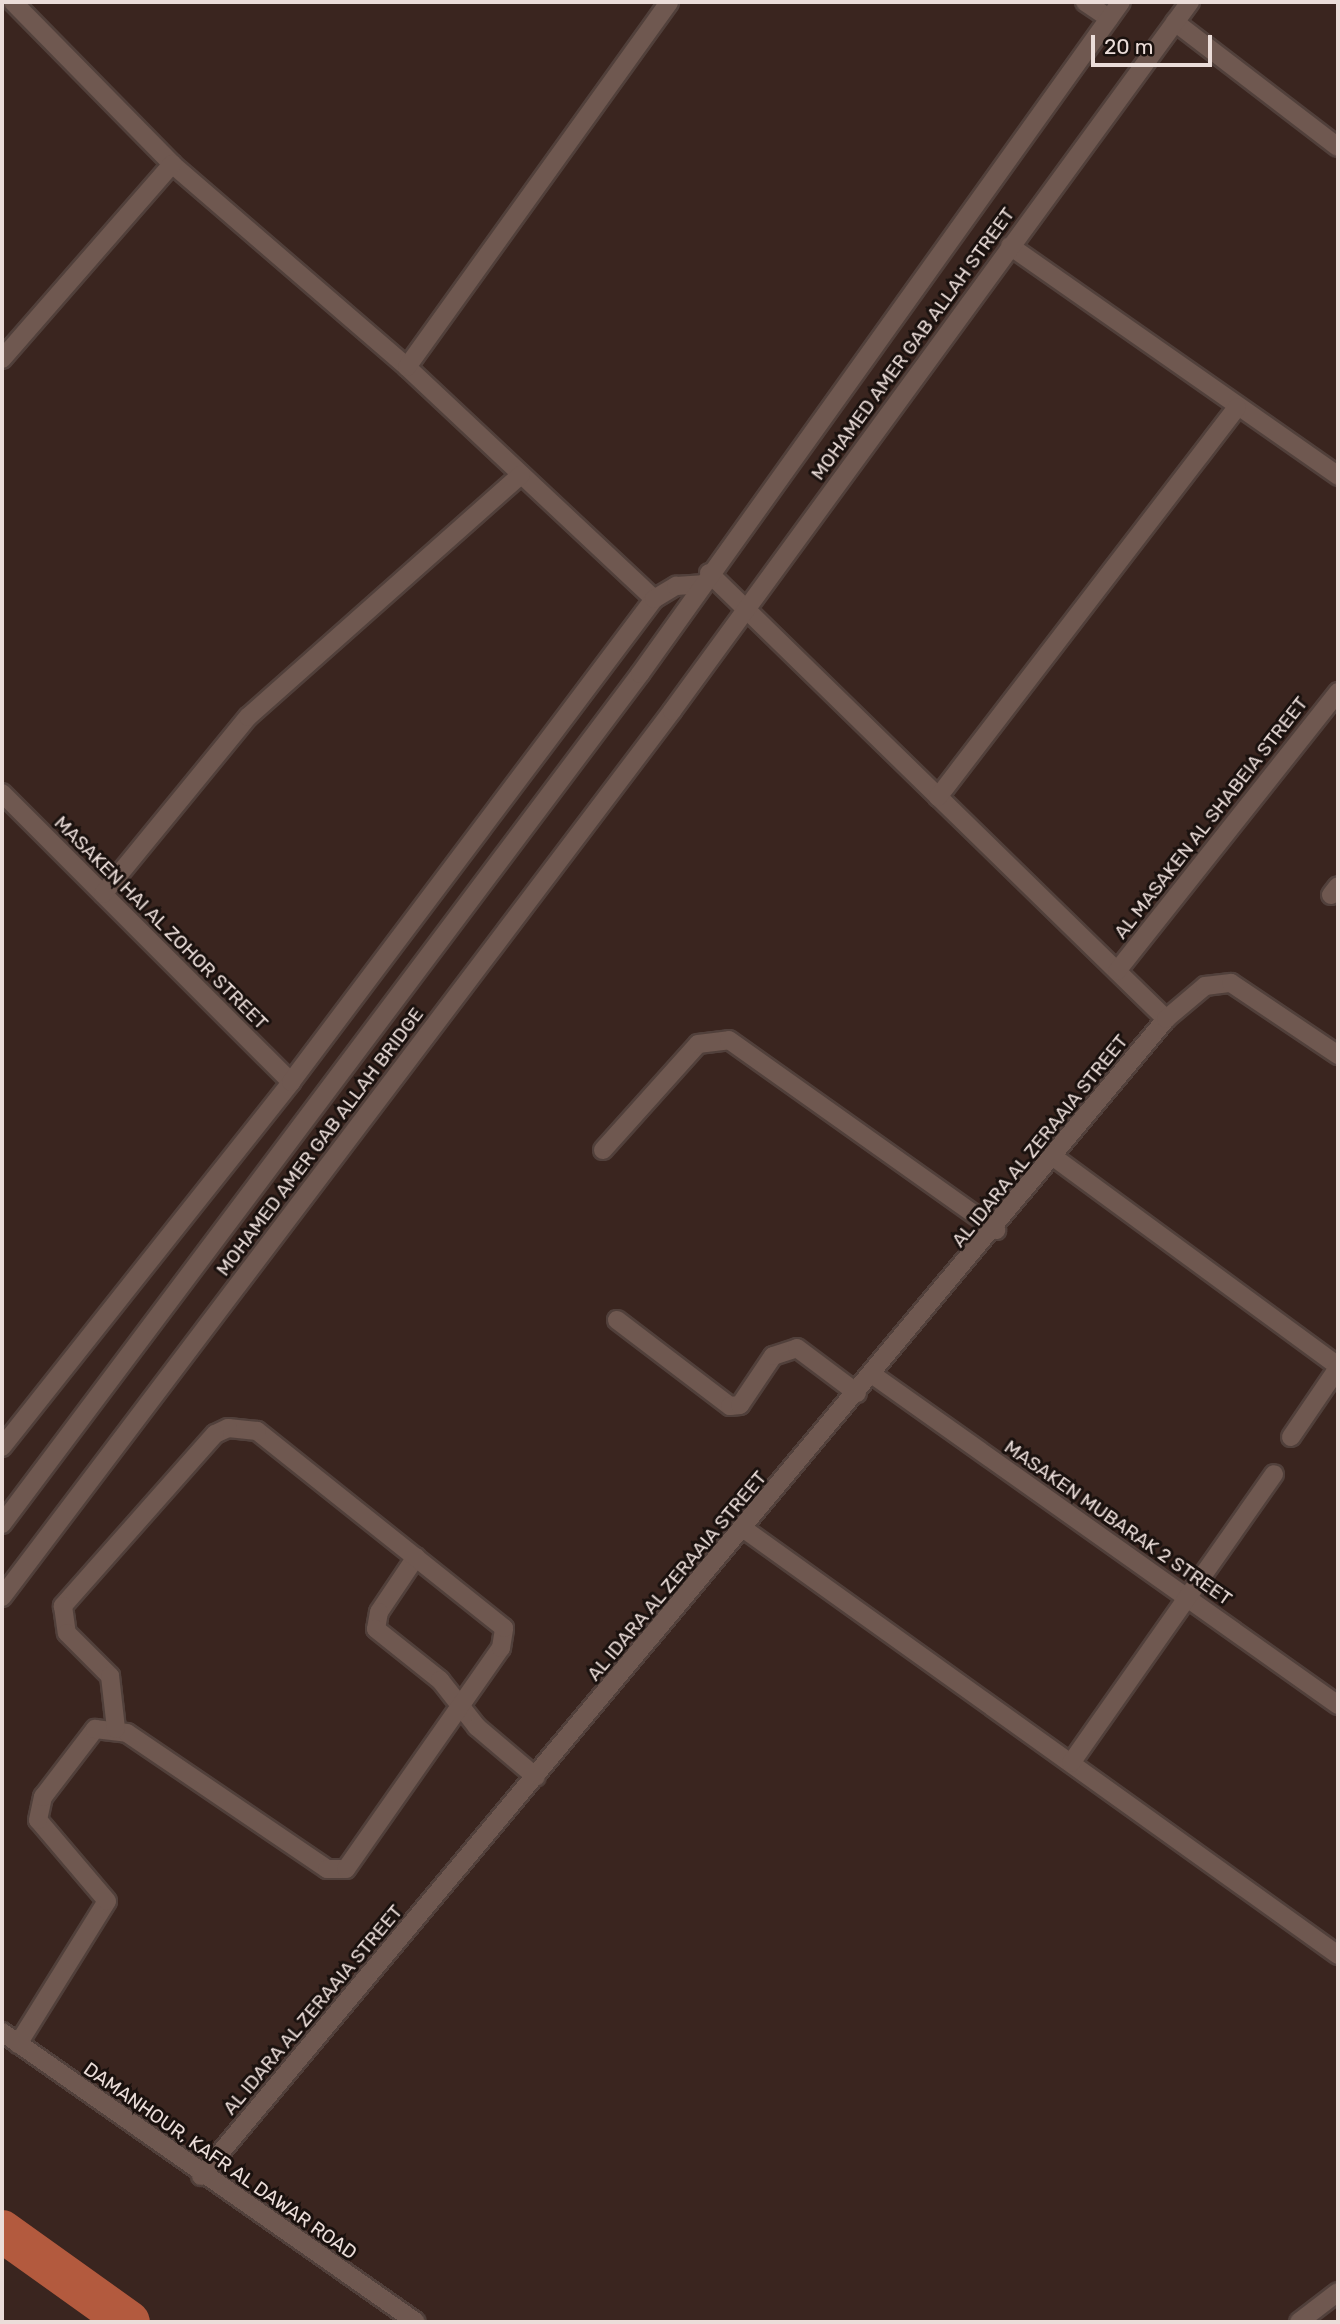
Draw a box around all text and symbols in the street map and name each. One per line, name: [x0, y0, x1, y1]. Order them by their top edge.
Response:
scale bar: [1095, 21, 1216, 65]
text: 20 m: [1104, 34, 1153, 59]
street label: MOHAMED AMER GAB ALLAH STREET: [806, 203, 1020, 485]
street label: AL MASAKEN AL SHABEIA STREET: [1109, 692, 1313, 944]
street label: MASAKEN HAI AL ZOHOR STREET: [49, 811, 273, 1035]
street label: MOHAMED AMER GAB ALLAH BRIDGE: [211, 1003, 429, 1281]
street label: AL IDARA AL ZERAAIA STREET: [946, 1029, 1134, 1253]
street label: MASAKEN MUBARAK 2 STREET: [1000, 1435, 1236, 1611]
street label: AL IDARA AL ZERAAIA STREET: [582, 1466, 772, 1686]
street label: AL IDARA AL ZERAAIA STREET: [218, 1900, 408, 2120]
street label: DAMANHOUR, KAFR AL DAWAR ROAD: [79, 2057, 361, 2265]

